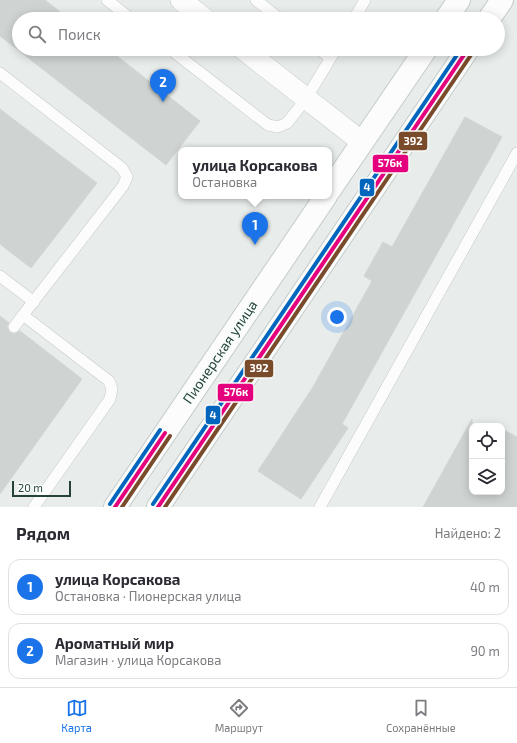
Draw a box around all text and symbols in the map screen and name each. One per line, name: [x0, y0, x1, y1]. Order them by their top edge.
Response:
search box: [12, 12, 505, 56]
icon: search: [26, 23, 48, 45]
text: Поиск: [58, 25, 101, 43]
pin: 2: [150, 69, 176, 102]
line badge: 392: [398, 131, 428, 151]
text: 392: [403, 134, 423, 147]
popup: [178, 147, 332, 199]
line badge: 576к: [372, 154, 409, 173]
text: улица Корсакова: [192, 156, 318, 174]
text: 576к: [378, 156, 402, 169]
text: Остановка: [192, 174, 257, 190]
line badge: 4: [359, 178, 375, 197]
text: 4: [363, 180, 371, 193]
pin: 1: [242, 212, 268, 245]
street label: Пионерская улица: [179, 297, 261, 407]
your location: [327, 307, 347, 327]
line badge: 392: [244, 359, 274, 378]
text: 392: [249, 361, 269, 374]
line badge: 576к: [217, 383, 254, 402]
text: 576к: [224, 385, 248, 398]
line badge: 4: [205, 405, 221, 425]
text: 4: [209, 408, 217, 421]
map controls: [469, 423, 505, 495]
button: locate: [469, 423, 505, 459]
button: layers: [469, 459, 505, 495]
scale bar: [12, 479, 71, 498]
text: 20 m: [18, 481, 43, 494]
text: Рядом: [16, 523, 70, 543]
text: Найдено: 2: [435, 525, 501, 541]
text: улица Корсакова: [55, 570, 180, 588]
text: 1: [27, 579, 33, 595]
text: 40 m: [470, 579, 500, 595]
text: Остановка · Пионерская улица: [55, 588, 242, 604]
text: Ароматный мир: [55, 634, 174, 652]
text: 2: [26, 643, 34, 659]
text: 90 m: [470, 643, 500, 659]
text: Магазин · улица Корсакова: [55, 652, 221, 668]
tab: Карта: [61, 697, 92, 734]
tab: Маршрут: [215, 697, 263, 734]
tab: Сохранённые: [386, 697, 456, 734]

